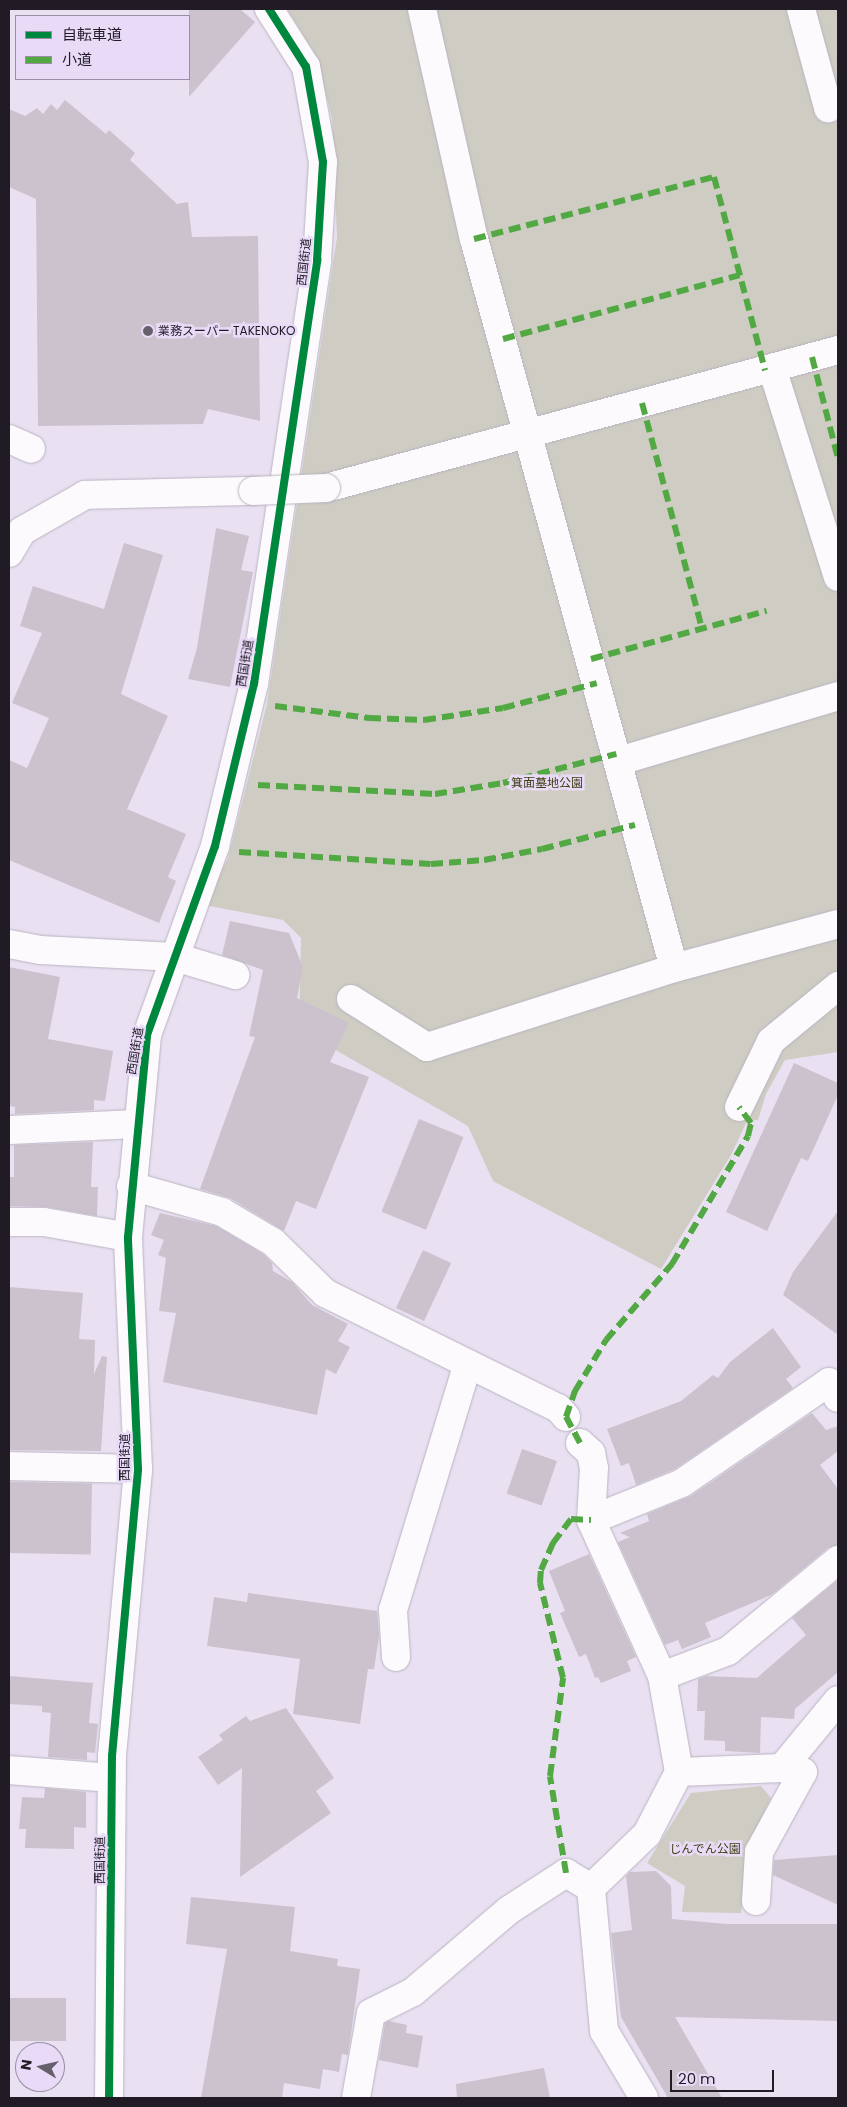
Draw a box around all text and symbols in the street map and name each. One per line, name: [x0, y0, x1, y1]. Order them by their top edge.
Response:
legend: [15, 15, 190, 80]
text: 自転車道: [62, 24, 122, 45]
text: 小道: [62, 49, 92, 70]
street label: 西国街道: [294, 237, 314, 287]
place label: 業務スーパー TAKENOKO: [158, 324, 296, 338]
marker: 業務スーパー TAKENOKO: [142, 325, 154, 337]
street label: 西国街道: [234, 638, 256, 688]
park label: 箕面墓地公園: [511, 776, 583, 790]
street label: 西国街道: [124, 1026, 146, 1076]
street label: 西国街道: [118, 1433, 132, 1481]
street label: 西国街道: [93, 1836, 107, 1884]
park label: じんでん公園: [669, 1842, 741, 1856]
north arrow: [15, 2042, 65, 2092]
text: N: [15, 2058, 37, 2072]
scale bar: [672, 2060, 776, 2092]
text: 20 m: [678, 2068, 716, 2089]

